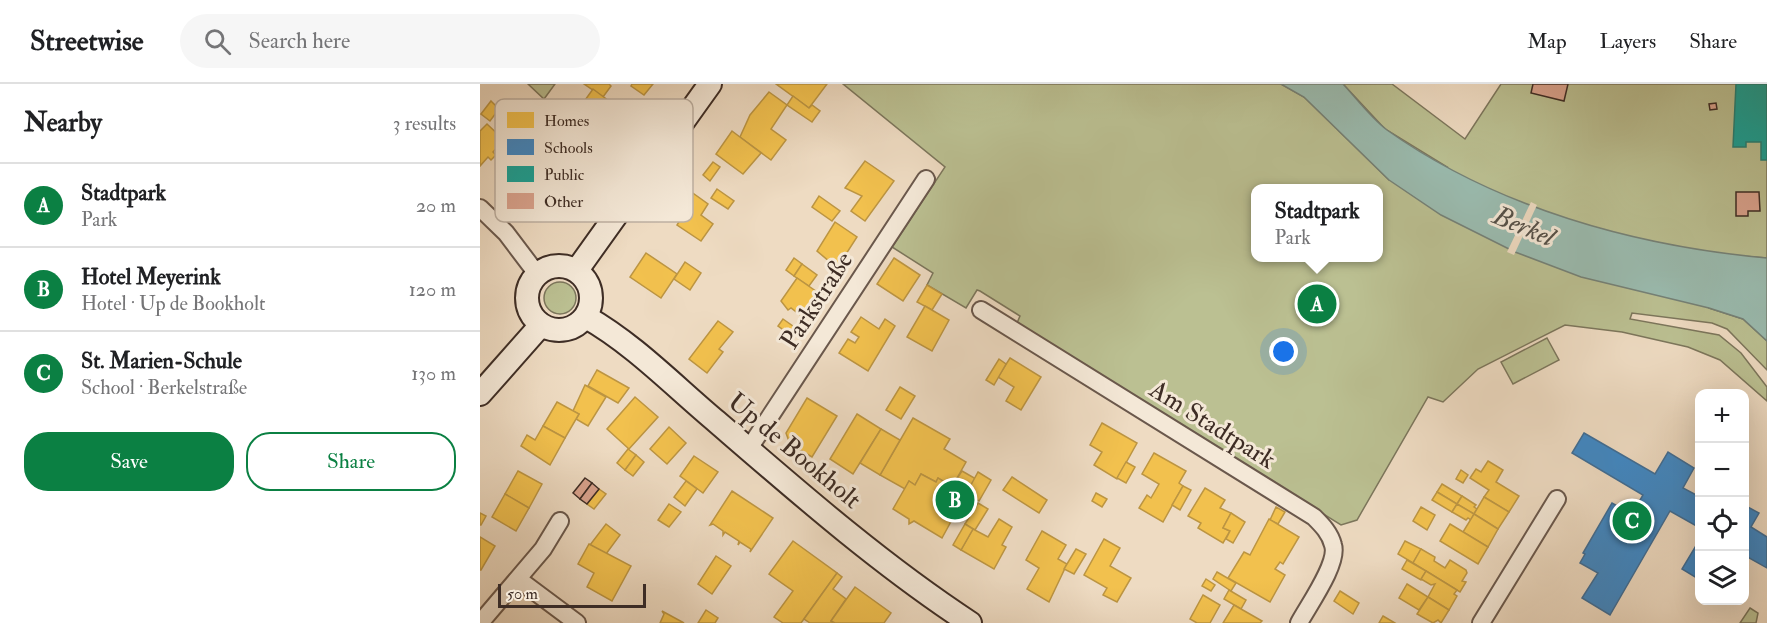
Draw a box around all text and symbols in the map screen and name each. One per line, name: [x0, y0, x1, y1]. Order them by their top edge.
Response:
search box: [180, 14, 600, 68]
text: Streetwise: [30, 24, 144, 59]
icon: search: [201, 25, 234, 58]
text: Search here: [249, 27, 350, 55]
text: Map: [1527, 28, 1567, 55]
text: Layers: [1600, 28, 1656, 55]
text: Share: [1689, 28, 1737, 55]
legend: [495, 99, 693, 222]
text: Nearby: [24, 107, 102, 139]
text: 3 results: [393, 111, 456, 136]
text: Homes: [544, 111, 589, 131]
text: Schools: [544, 138, 593, 158]
text: Public: [544, 165, 585, 185]
text: Stadtpark: [81, 179, 166, 207]
popup: [1251, 184, 1383, 262]
text: Other: [544, 192, 583, 212]
text: A: [37, 193, 50, 218]
text: 20 m: [416, 193, 456, 218]
text: Stadtpark: [1274, 197, 1360, 225]
water label: Berkel: [1486, 198, 1562, 255]
text: Park: [81, 207, 117, 232]
text: Park: [1274, 225, 1311, 250]
street label: Parkstraße: [774, 246, 860, 355]
text: Hotel Meyerink: [81, 263, 221, 291]
text: B: [37, 277, 50, 302]
text: 120 m: [409, 277, 456, 302]
pin: A: [1298, 282, 1336, 326]
text: Hotel · Up de Bookholt: [81, 291, 265, 316]
your location: [1269, 337, 1298, 366]
text: St. Marien-Schule: [81, 347, 242, 375]
text: C: [36, 361, 51, 386]
text: 130 m: [411, 361, 456, 386]
street label: Am Stadtpark: [1142, 373, 1282, 477]
text: School · Berkelstraße: [81, 375, 247, 400]
street label: Up de Bookholt: [721, 386, 868, 517]
map controls: [1695, 389, 1749, 605]
button: +: [1695, 389, 1749, 443]
button: Save: [24, 432, 234, 491]
button: Share: [246, 432, 456, 491]
button: −: [1695, 443, 1749, 497]
pin: B: [936, 478, 974, 522]
button: locate: [1695, 497, 1749, 551]
pin: C: [1612, 498, 1652, 544]
button: layers: [1695, 551, 1749, 605]
scale bar: [498, 581, 646, 608]
text: 50 m: [507, 584, 538, 604]

